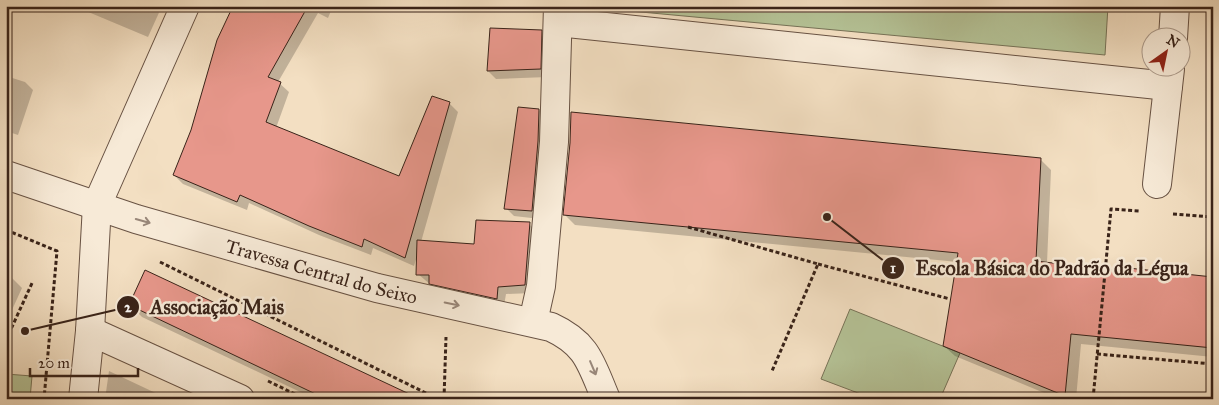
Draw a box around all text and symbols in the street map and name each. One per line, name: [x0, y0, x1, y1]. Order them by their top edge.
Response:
north arrow: [1142, 28, 1192, 78]
text: N: [1163, 31, 1183, 52]
one-way arrow: [135, 216, 151, 226]
street label: Travessa Central do Seixo: [223, 234, 420, 309]
callout: Escola Básica do Padrão da Légua: [880, 251, 1198, 286]
text: Escola Básica do Padrão da Légua: [915, 256, 1189, 281]
text: 1: [890, 259, 896, 277]
callout: Associação Mais: [115, 290, 294, 325]
text: Associação Mais: [148, 295, 285, 320]
text: 2: [124, 298, 132, 316]
one-way arrow: [444, 300, 460, 309]
scale bar: [30, 345, 138, 377]
text: 20 m: [38, 354, 70, 372]
one-way arrow: [589, 360, 599, 375]

